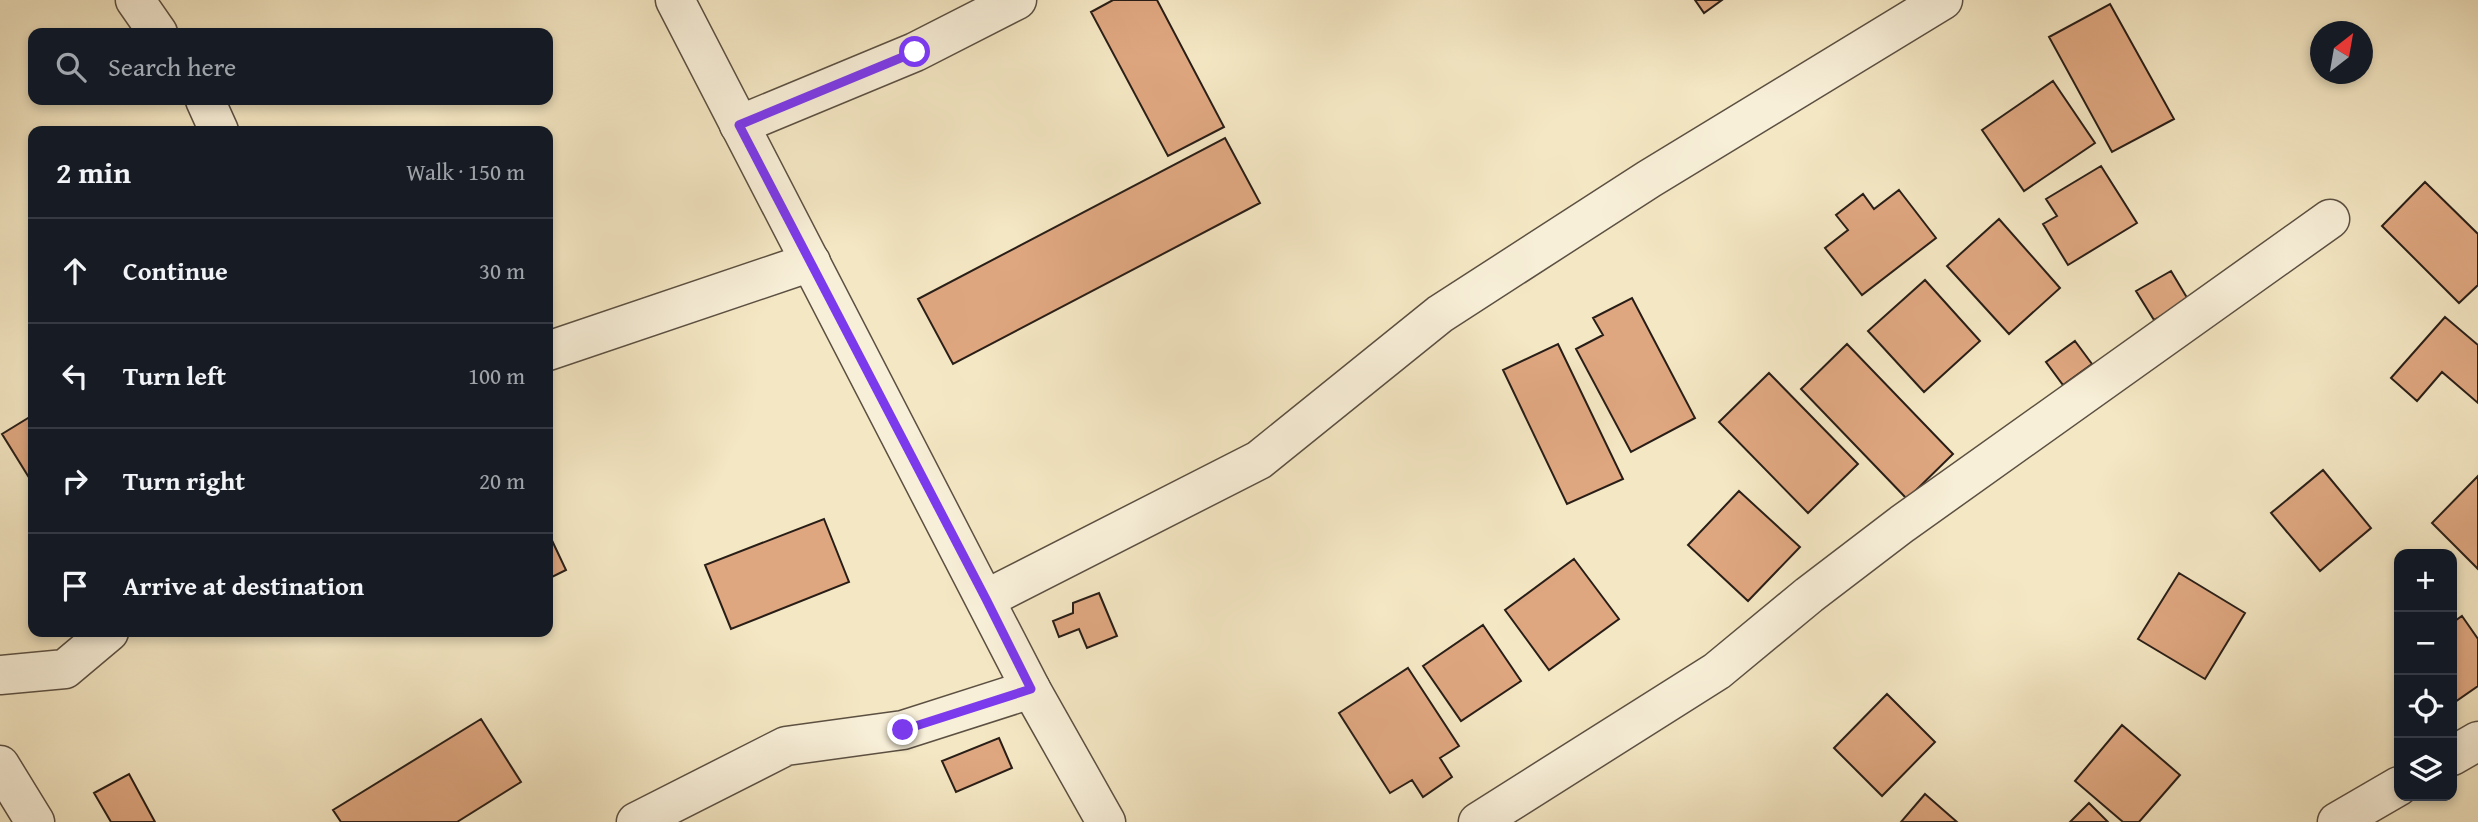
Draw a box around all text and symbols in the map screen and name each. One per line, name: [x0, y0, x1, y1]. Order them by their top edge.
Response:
north arrow: [2310, 21, 2373, 84]
search box: [28, 28, 553, 105]
route start: [899, 36, 930, 67]
text: Search here: [108, 47, 236, 86]
icon: search: [52, 48, 90, 86]
text: 2 min: [56, 150, 131, 194]
text: Walk · 150 m: [406, 155, 525, 188]
text: Continue: [123, 251, 228, 290]
icon: ahead: [56, 252, 94, 290]
text: 30 m: [479, 254, 525, 287]
text: Turn left: [123, 356, 226, 395]
icon: left: [56, 357, 94, 395]
text: 100 m: [468, 359, 525, 392]
text: Turn right: [123, 461, 245, 500]
icon: right: [56, 462, 94, 500]
text: 20 m: [479, 464, 525, 497]
map controls: [2394, 549, 2457, 801]
button: +: [2394, 549, 2457, 612]
text: Arrive at destination: [123, 566, 364, 605]
icon: arrive: [56, 567, 94, 605]
button: −: [2394, 612, 2457, 675]
button: locate: [2394, 675, 2457, 738]
route end: [887, 714, 918, 745]
button: layers: [2394, 738, 2457, 801]

